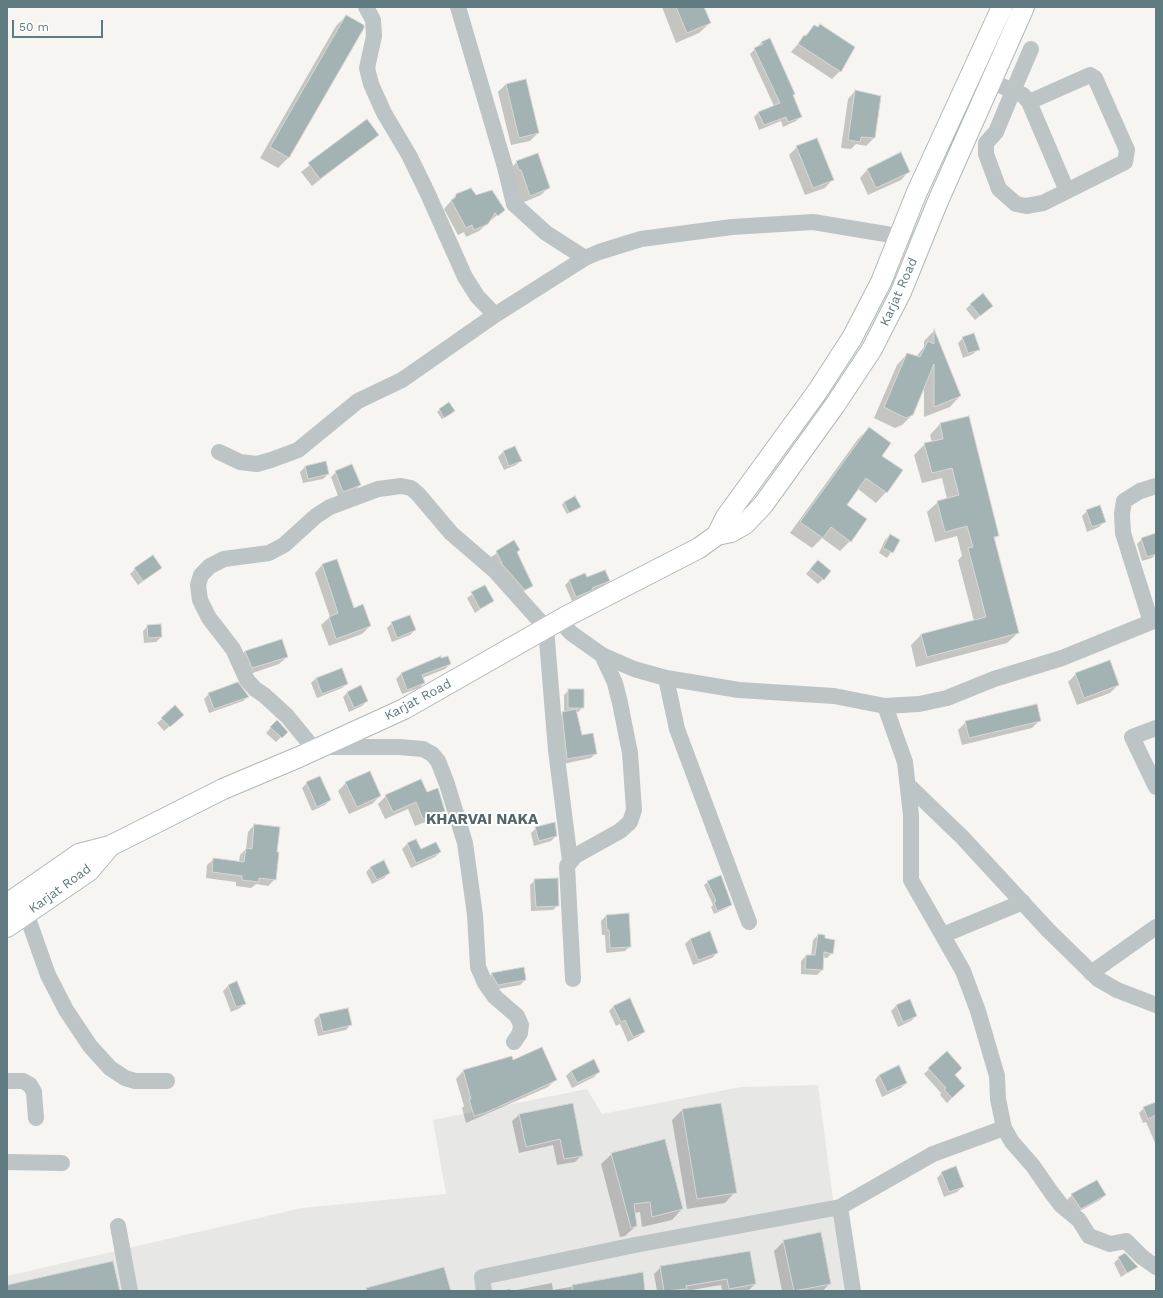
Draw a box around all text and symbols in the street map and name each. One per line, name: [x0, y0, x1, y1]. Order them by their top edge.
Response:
scale bar: [14, 12, 105, 38]
text: 50 m: [19, 20, 49, 34]
street label: Karjat Road: [877, 255, 921, 329]
street label: Karjat Road: [382, 676, 454, 724]
district label: KHARVAI NAKA: [426, 811, 538, 829]
street label: Karjat Road: [26, 861, 94, 917]

